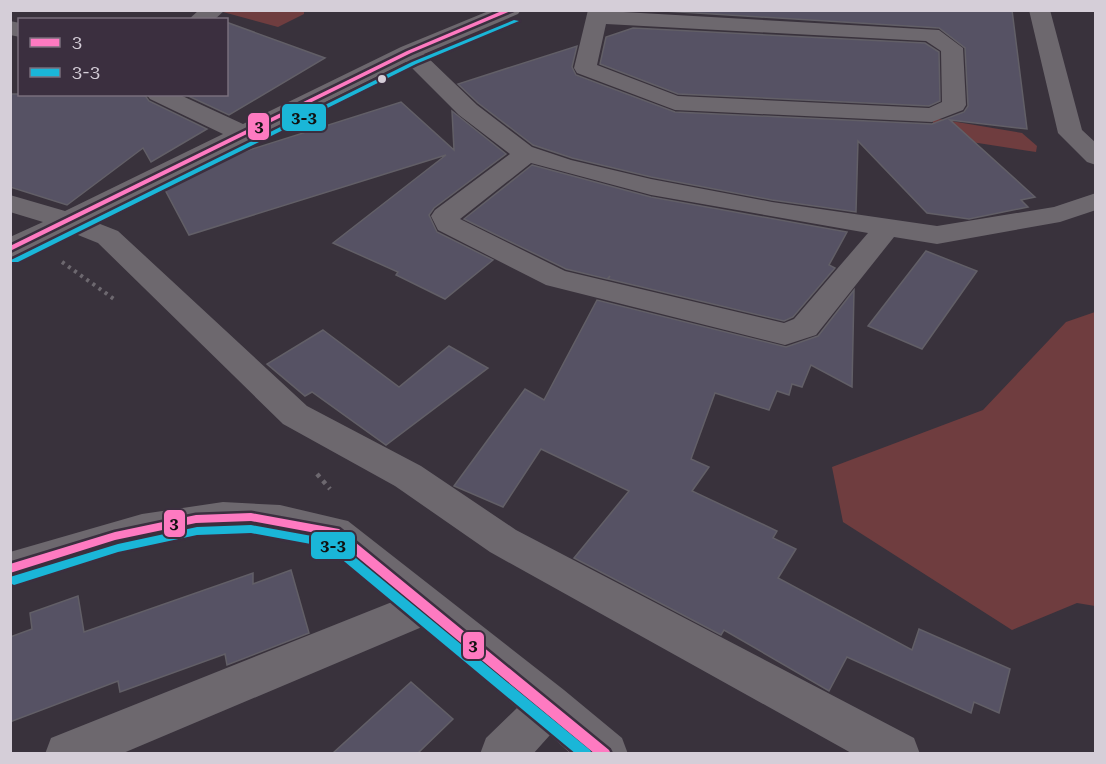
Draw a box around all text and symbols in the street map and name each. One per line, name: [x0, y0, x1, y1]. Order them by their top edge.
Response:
legend: [18, 18, 228, 96]
text: 3: [72, 31, 82, 52]
text: 3-3: [72, 61, 100, 82]
unlabelled marker: [376, 73, 388, 85]
line badge: 3-3: [281, 103, 327, 132]
text: 3-3: [291, 108, 317, 127]
line badge: 3: [247, 112, 270, 141]
text: 3: [255, 117, 264, 136]
line badge: 3: [163, 509, 186, 538]
text: 3: [170, 514, 179, 533]
line badge: 3-3: [310, 531, 356, 560]
text: 3-3: [320, 536, 346, 555]
line badge: 3: [462, 631, 485, 660]
text: 3: [469, 636, 478, 655]

